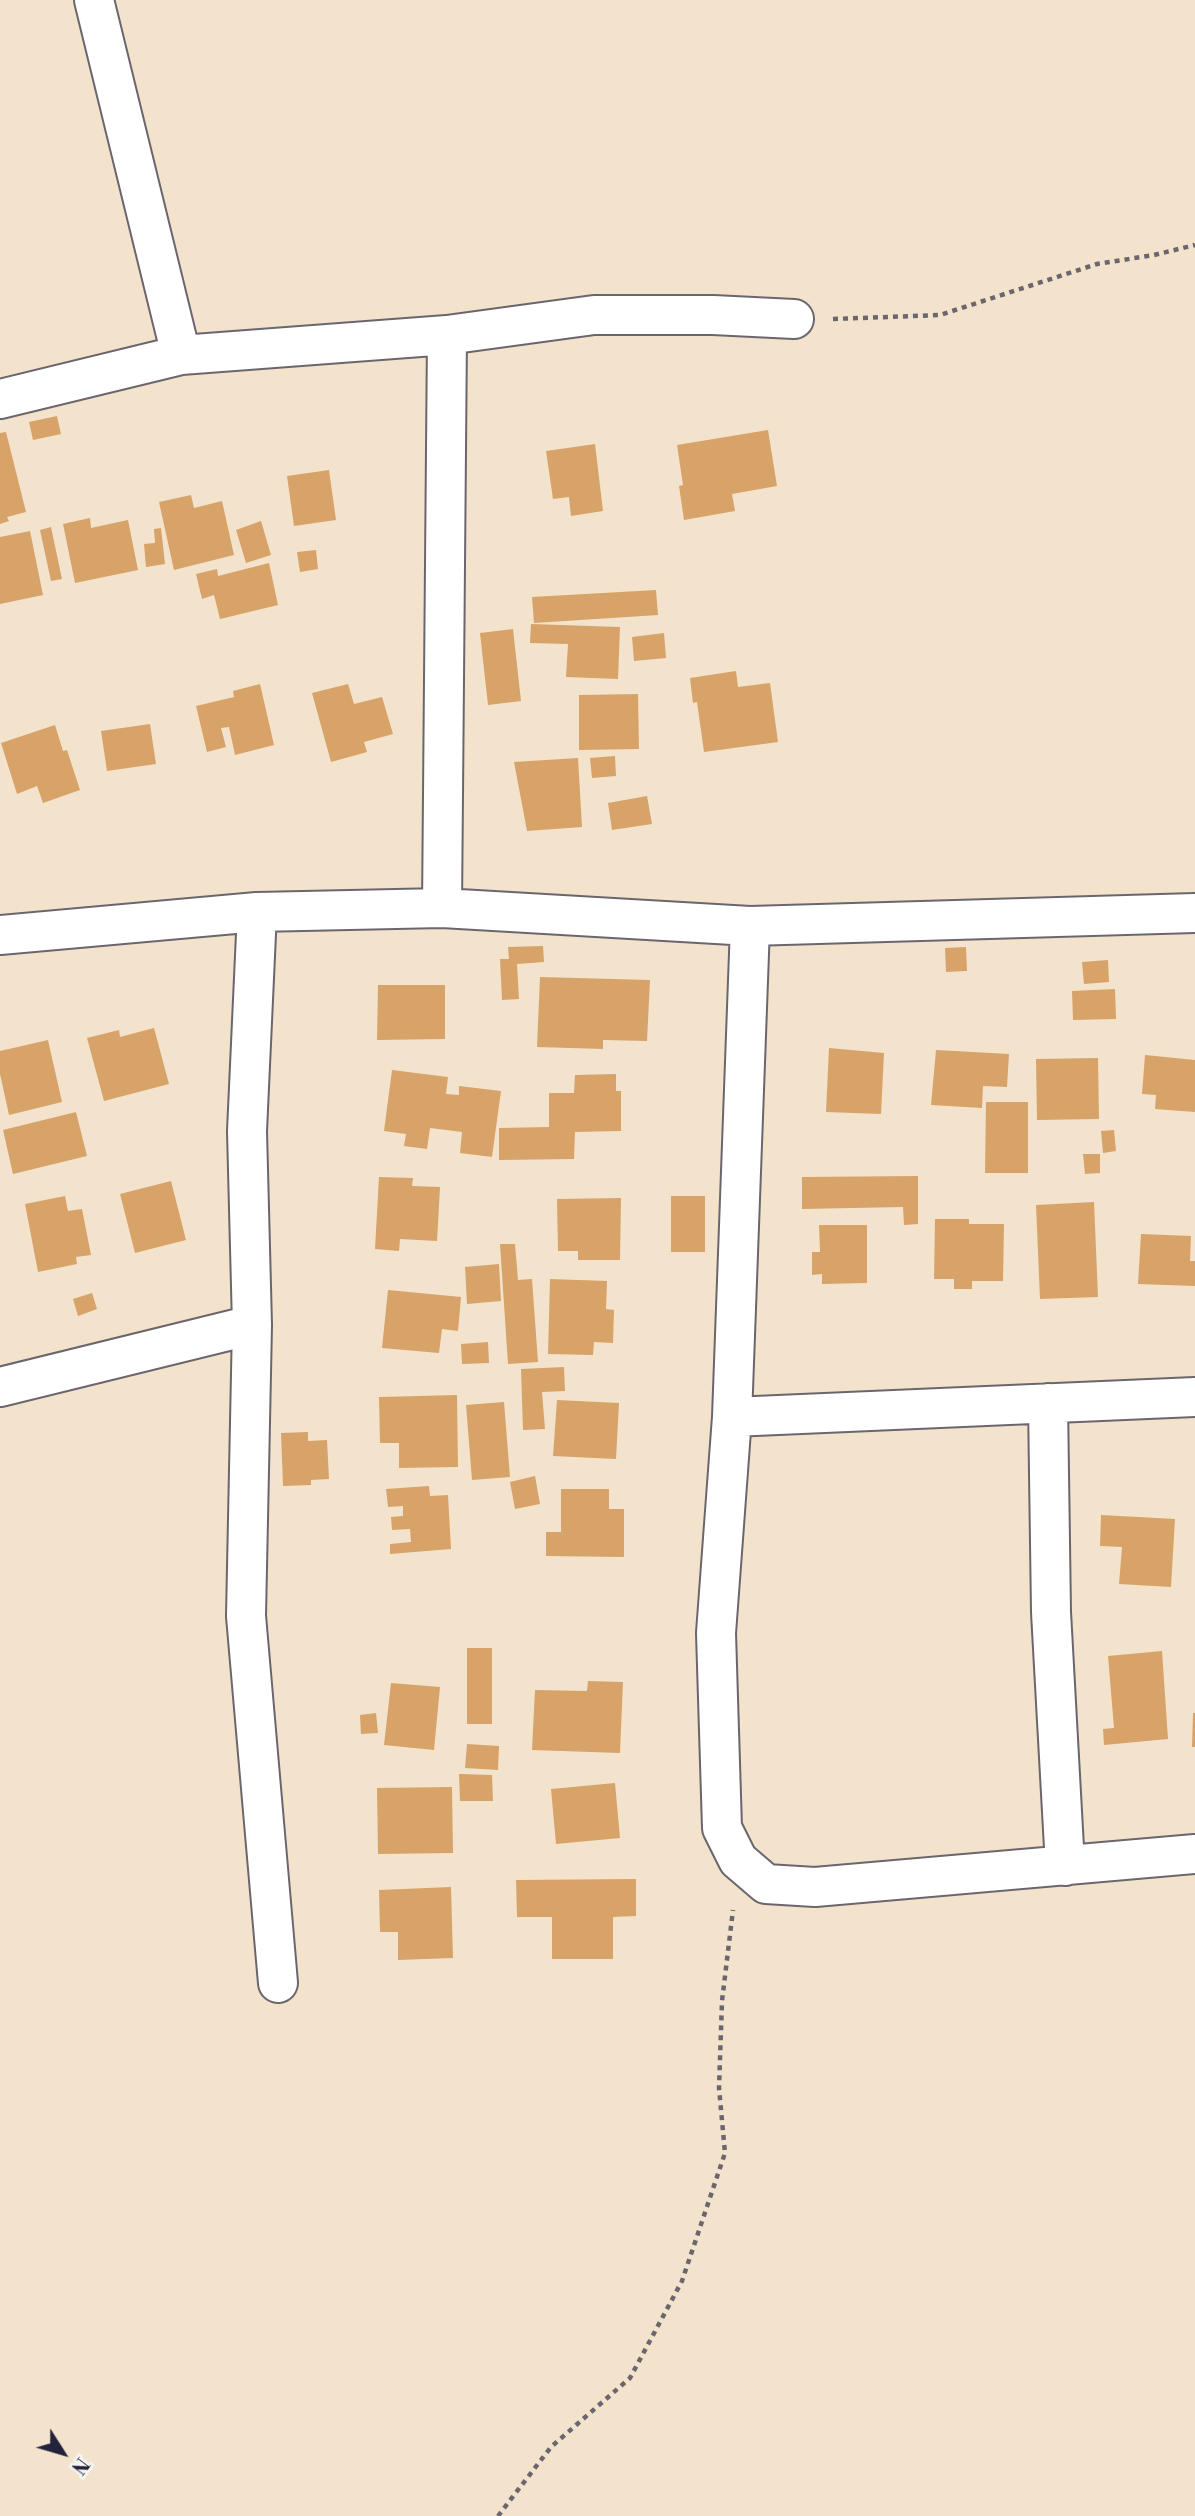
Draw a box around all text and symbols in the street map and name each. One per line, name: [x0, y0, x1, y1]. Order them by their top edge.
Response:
north arrow: [28, 2418, 98, 2488]
text: N: [66, 2452, 94, 2479]

